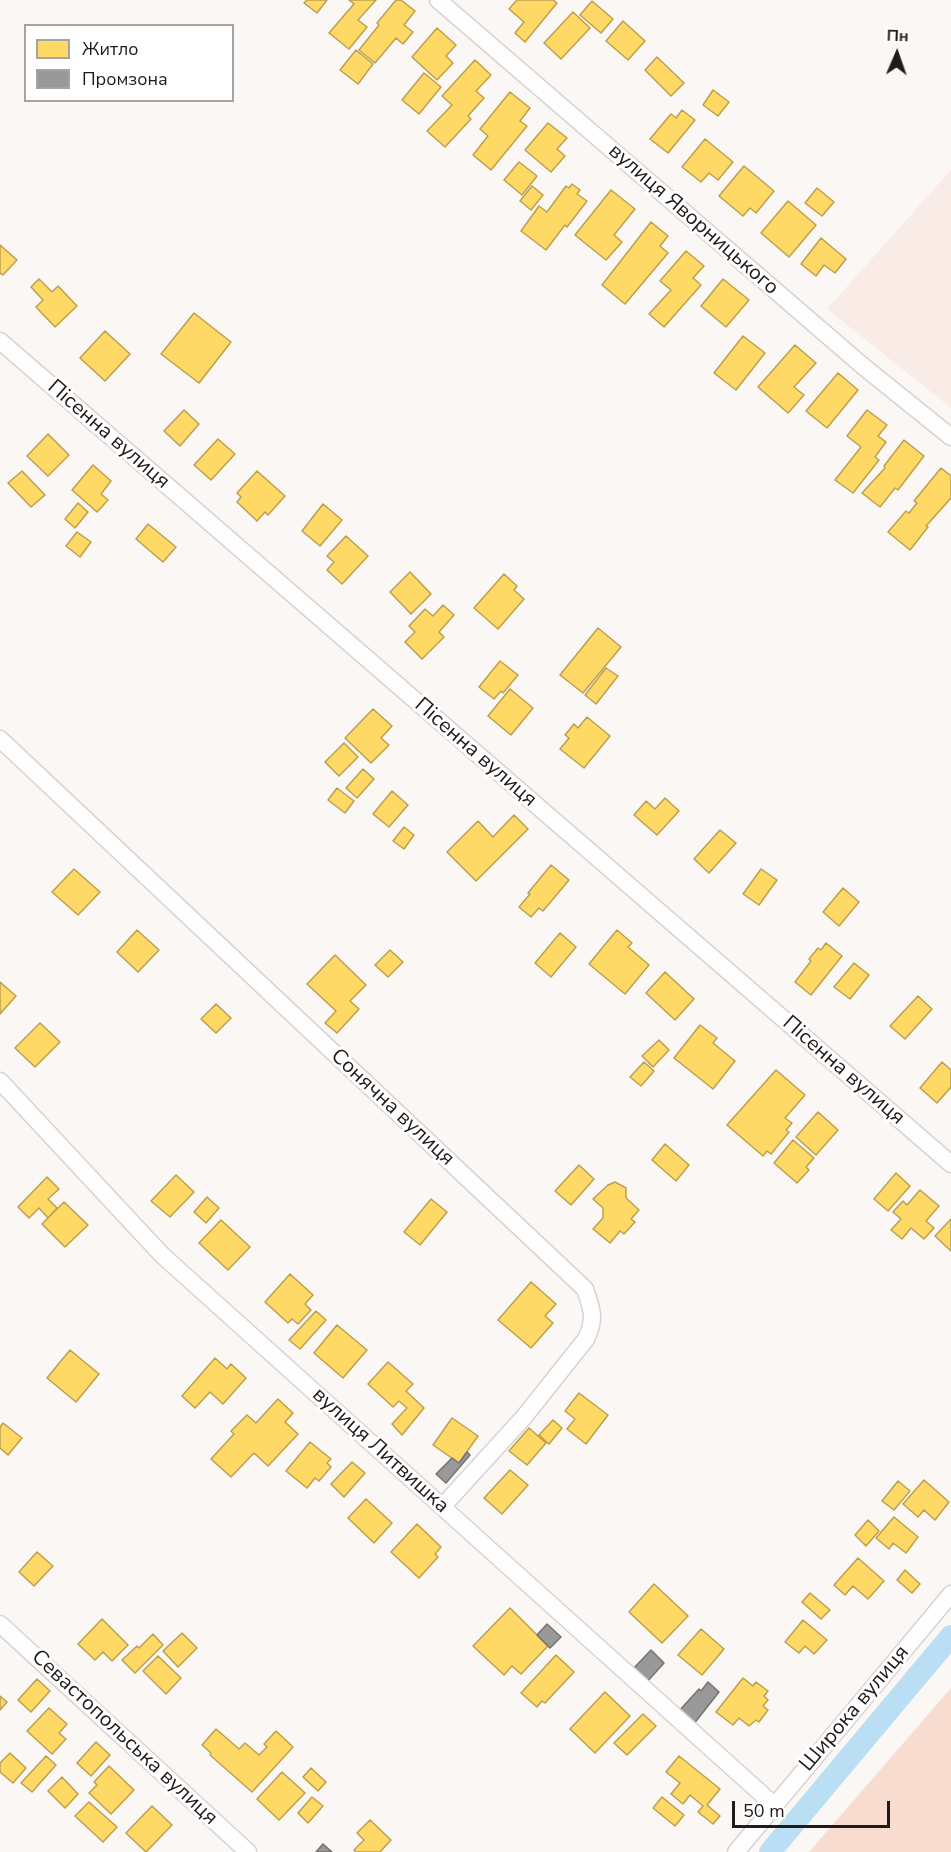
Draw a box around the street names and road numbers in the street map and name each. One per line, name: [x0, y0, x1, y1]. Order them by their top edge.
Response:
street label: вулиця Яворницького: [603, 139, 783, 301]
street label: Пісенна вулиця: [42, 375, 174, 495]
street label: Пісенна вулиця: [409, 693, 541, 813]
street label: Пісенна вулиця: [777, 1011, 909, 1131]
street label: Сонячна вулиця: [325, 1044, 459, 1172]
street label: вулиця Литвишка: [306, 1383, 454, 1519]
street label: Широка вулиця: [795, 1641, 915, 1777]
street label: Севастопольська вулиця: [26, 1645, 222, 1831]

